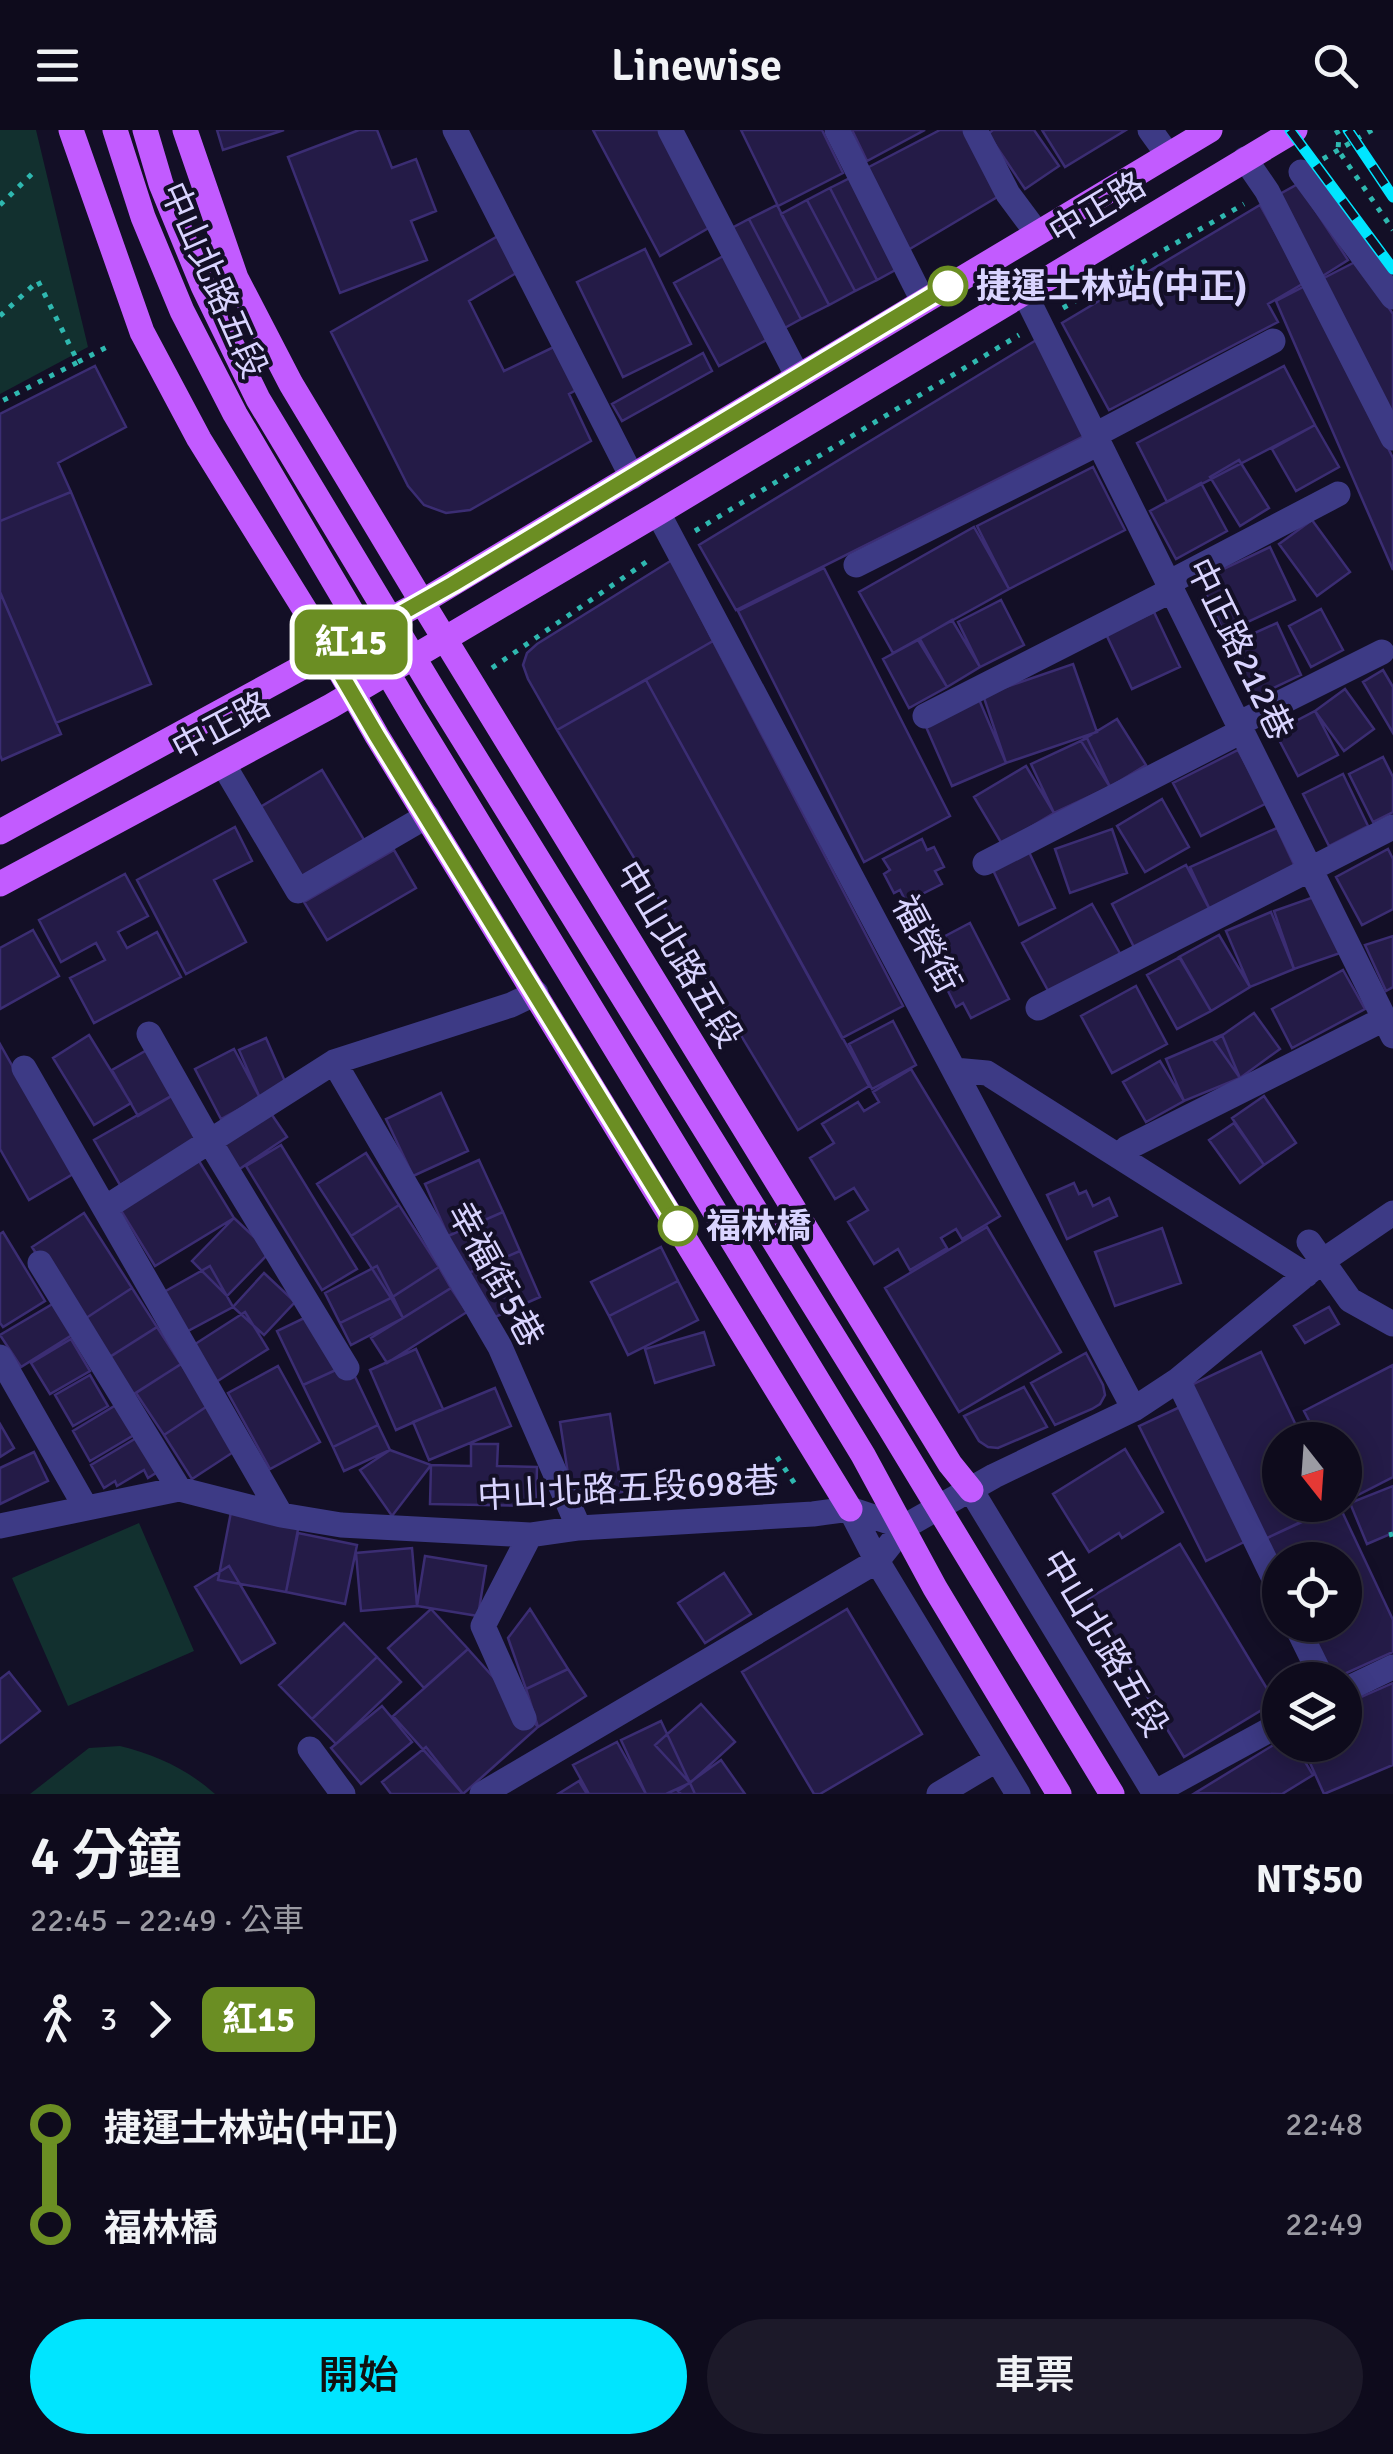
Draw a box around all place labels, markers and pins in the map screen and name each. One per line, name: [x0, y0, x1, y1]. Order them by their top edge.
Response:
place label: 捷運士林站(中正): [976, 265, 1247, 308]
marker: 捷運士林站(中正): [929, 267, 967, 305]
place label: 福林橋: [706, 1205, 811, 1248]
marker: 福林橋: [659, 1207, 697, 1245]

